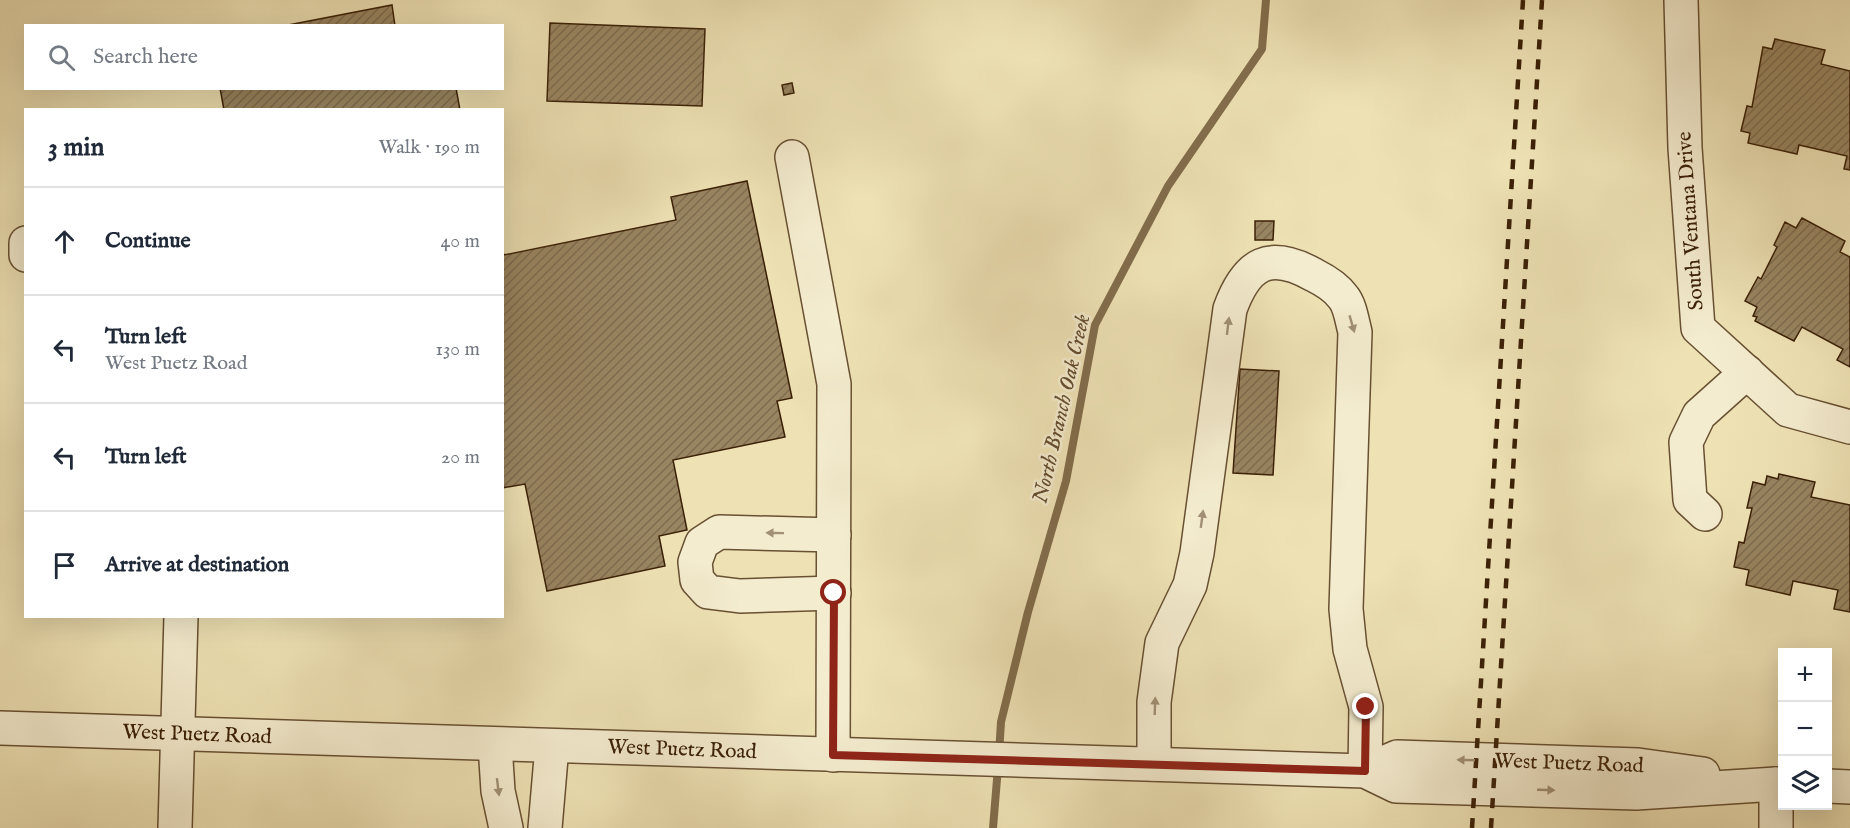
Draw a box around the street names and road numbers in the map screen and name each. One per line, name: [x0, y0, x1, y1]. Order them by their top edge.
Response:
street label: South Ventana Drive: [1671, 130, 1711, 311]
street label: West Puetz Road: [122, 719, 273, 751]
street label: West Puetz Road: [607, 734, 758, 766]
street label: West Puetz Road: [1494, 748, 1645, 780]

